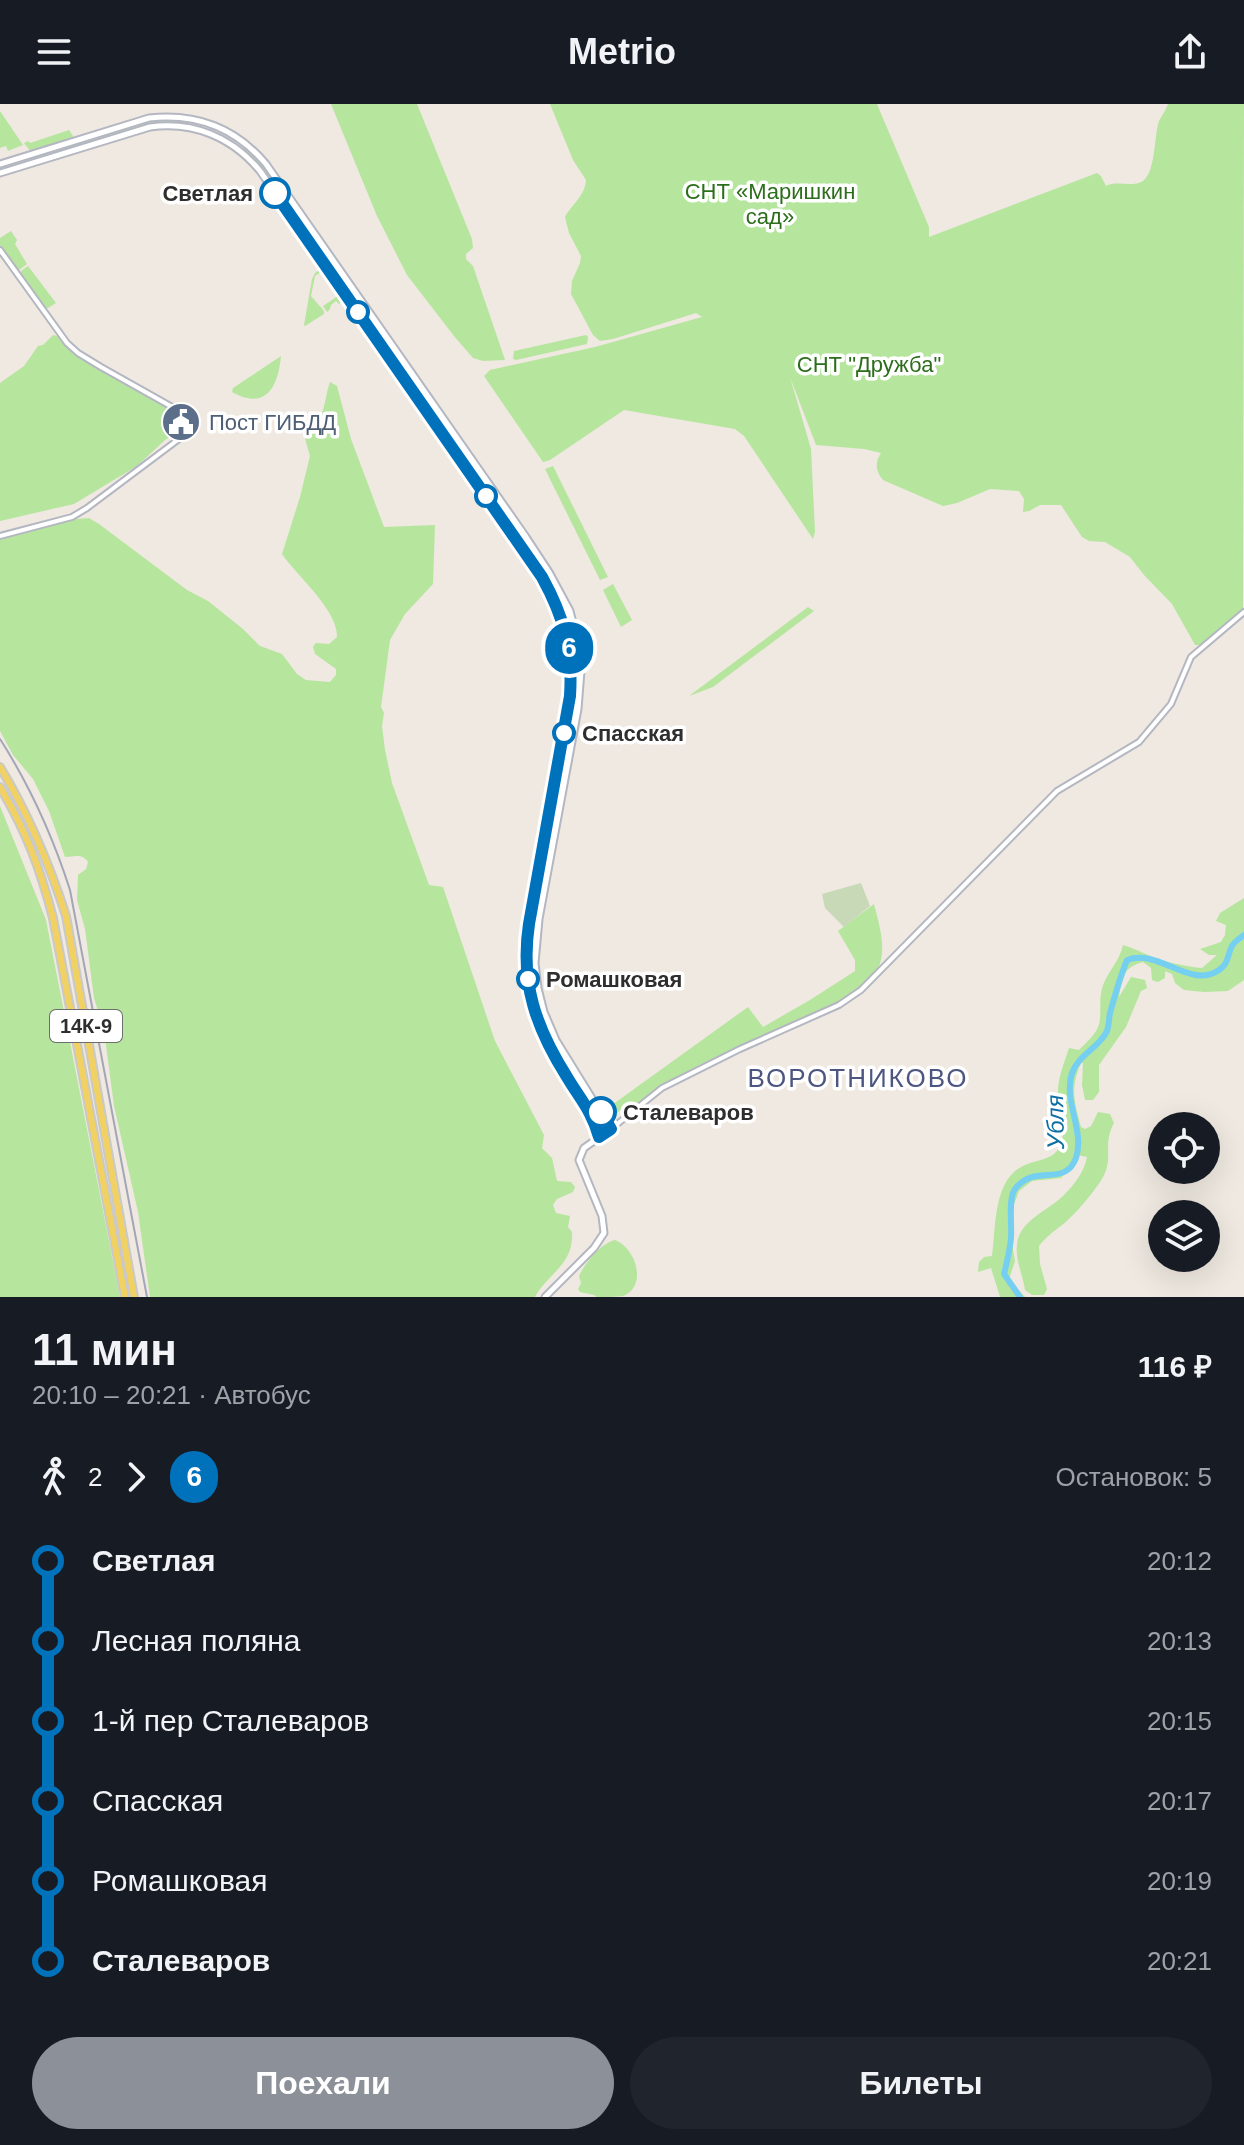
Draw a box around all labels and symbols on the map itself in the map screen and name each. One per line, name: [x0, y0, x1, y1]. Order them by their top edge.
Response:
marker: Светлая: [260, 178, 290, 208]
park label: СНТ «Маришкин сад»: [685, 179, 855, 229]
place label: Светлая: [162, 181, 253, 206]
unlabelled marker: [347, 301, 369, 323]
park label: СНТ "Дружба": [797, 352, 941, 377]
public building icon: Пост ГИБДД: [160, 401, 202, 443]
place label: Пост ГИБДД: [209, 410, 336, 435]
unlabelled marker: [475, 485, 497, 507]
line badge: 6: [543, 622, 595, 674]
place label: Спасская: [582, 721, 684, 746]
marker: Спасская: [553, 722, 575, 744]
place label: Ромашковая: [546, 967, 682, 992]
marker: Ромашковая: [517, 968, 539, 990]
road number: 14К-9: [50, 1010, 122, 1042]
district label: ВОРОТНИКОВО: [748, 1063, 968, 1093]
water label: Убля: [1041, 1094, 1069, 1151]
marker: Сталеваров: [586, 1097, 616, 1127]
place label: Сталеваров: [623, 1100, 754, 1125]

